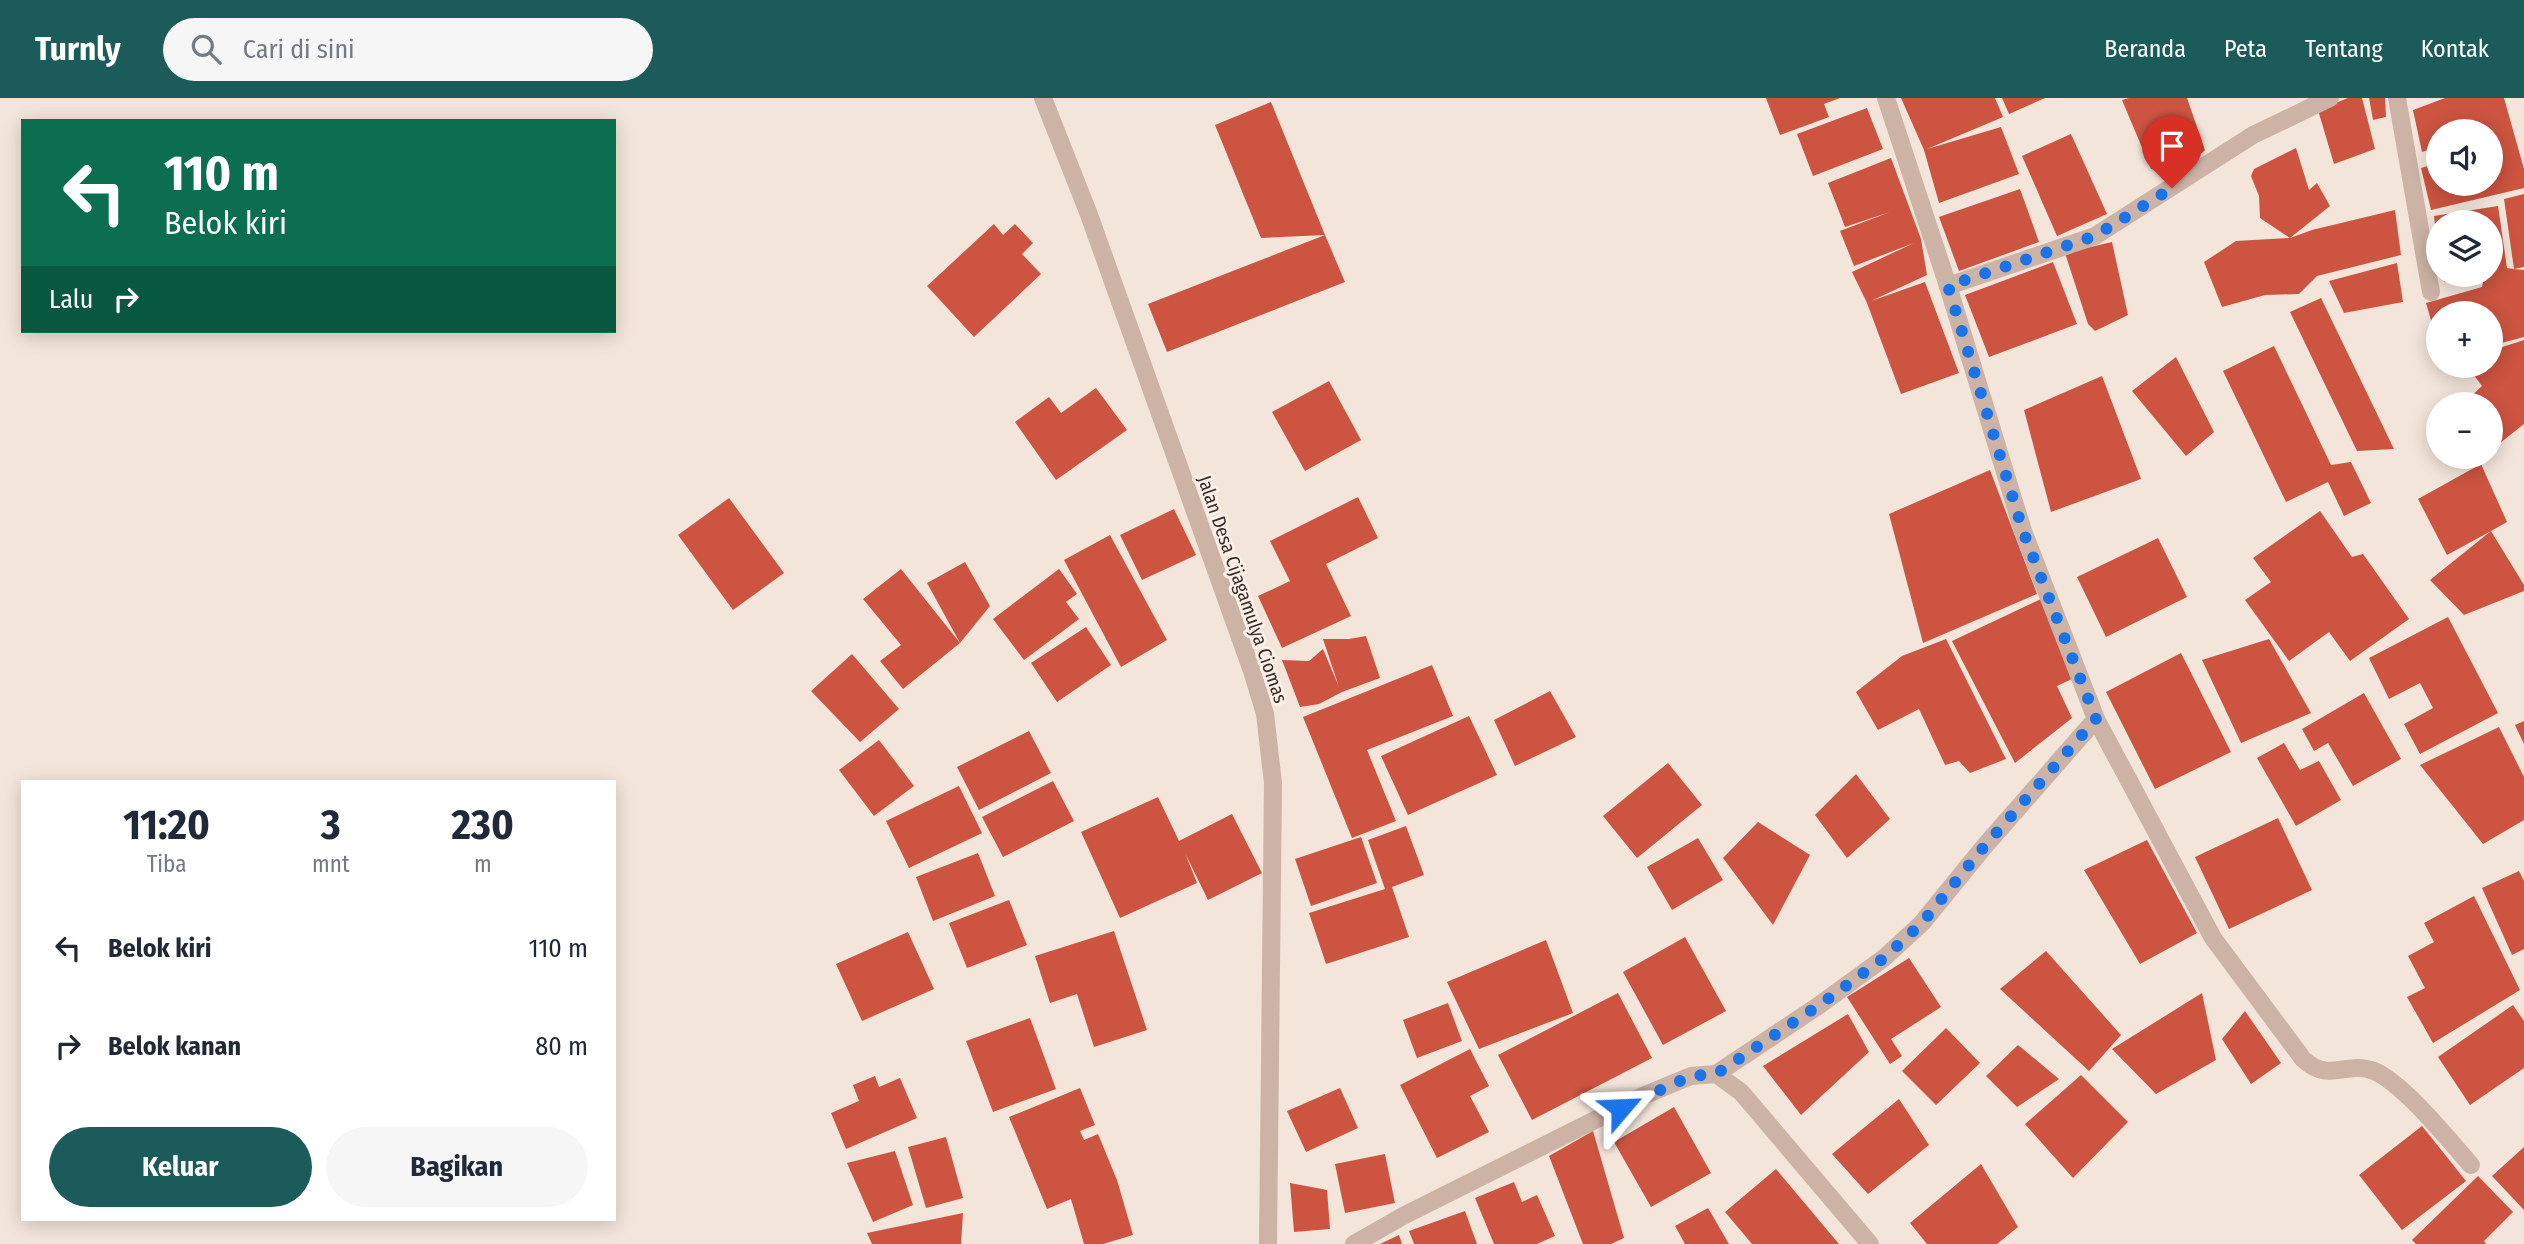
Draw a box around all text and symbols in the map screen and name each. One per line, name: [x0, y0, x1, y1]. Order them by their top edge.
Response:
search box: [163, 18, 653, 81]
text: Turnly: [35, 29, 121, 69]
icon: search: [187, 30, 225, 68]
text: Cari di sini: [243, 34, 355, 65]
text: Beranda: [2104, 35, 2186, 63]
text: Peta: [2224, 35, 2267, 63]
text: Tentang: [2305, 35, 2383, 63]
text: Kontak: [2421, 35, 2489, 63]
pin: [2142, 116, 2202, 188]
map controls: [2426, 119, 2503, 469]
button: sound: [2426, 119, 2503, 196]
icon: arrive: [2153, 127, 2191, 165]
text: 110 m: [164, 144, 279, 203]
icon: left: [49, 147, 140, 238]
text: Belok kiri: [164, 204, 287, 242]
button: layers: [2426, 210, 2503, 287]
icon: right: [107, 280, 145, 318]
text: Lalu: [49, 284, 93, 315]
button: +: [2426, 301, 2503, 378]
button: −: [2426, 392, 2503, 469]
street label: Jalan Desa Cijagamulya Ciomas: [1193, 472, 1292, 706]
text: 11:20: [123, 800, 210, 850]
text: 3: [321, 800, 341, 850]
text: 230: [452, 800, 514, 850]
text: Tiba: [147, 850, 186, 878]
text: mnt: [312, 850, 349, 878]
text: m: [474, 850, 492, 878]
icon: left: [49, 929, 87, 967]
text: Belok kiri: [108, 933, 211, 964]
text: 110 m: [528, 933, 588, 964]
icon: right: [49, 1027, 87, 1065]
text: Belok kanan: [108, 1031, 241, 1062]
text: 80 m: [535, 1031, 588, 1062]
position arrow: [1584, 1071, 1658, 1145]
button: Keluar: [49, 1127, 312, 1207]
button: Bagikan: [326, 1127, 588, 1207]

